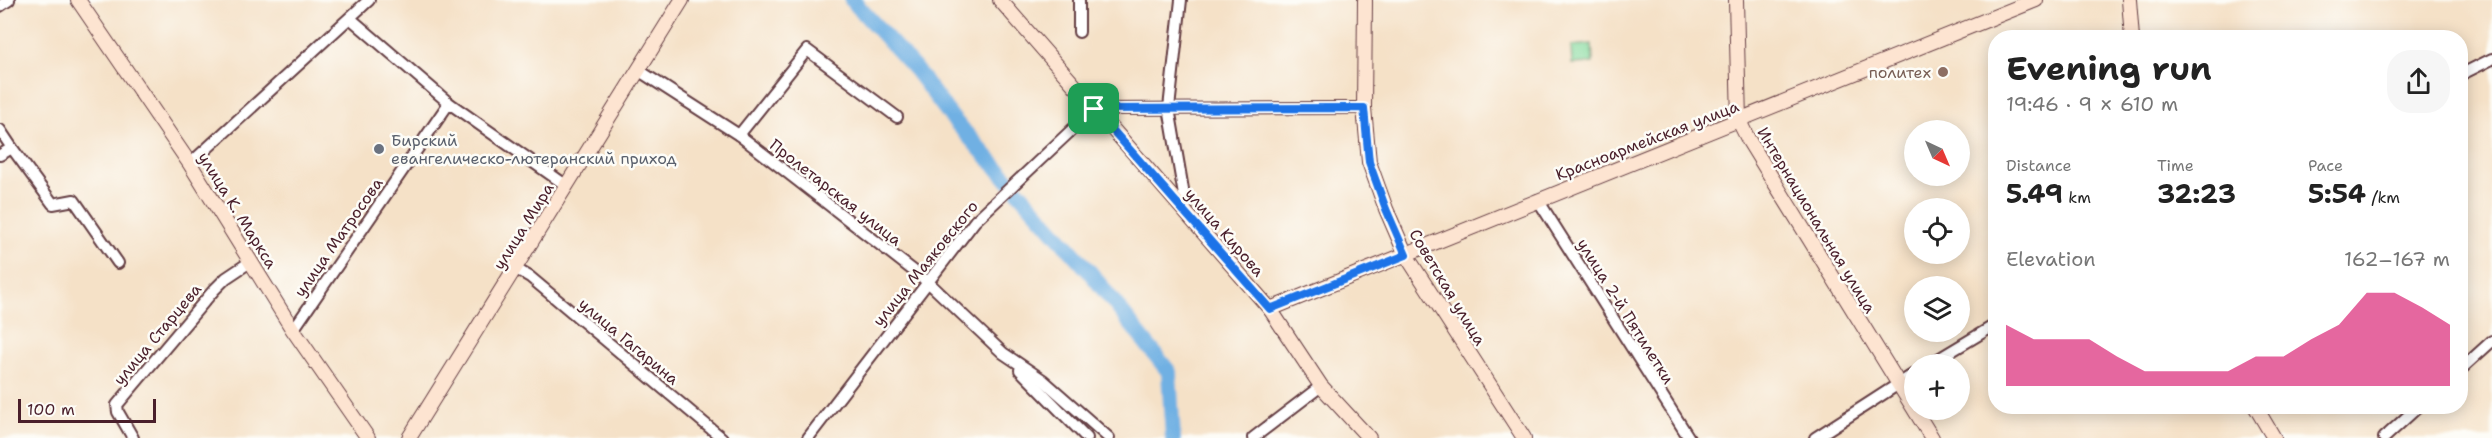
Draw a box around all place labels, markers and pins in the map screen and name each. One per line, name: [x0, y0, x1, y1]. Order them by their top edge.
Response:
place label: политех: [1869, 62, 1931, 83]
marker: политех: [1936, 65, 1950, 79]
pin: [1068, 83, 1119, 134]
place label: Бирский евангелическо-лютеранский приход: [391, 130, 677, 169]
marker: Бирский евангелическо-лютеранский приход: [372, 142, 386, 156]

